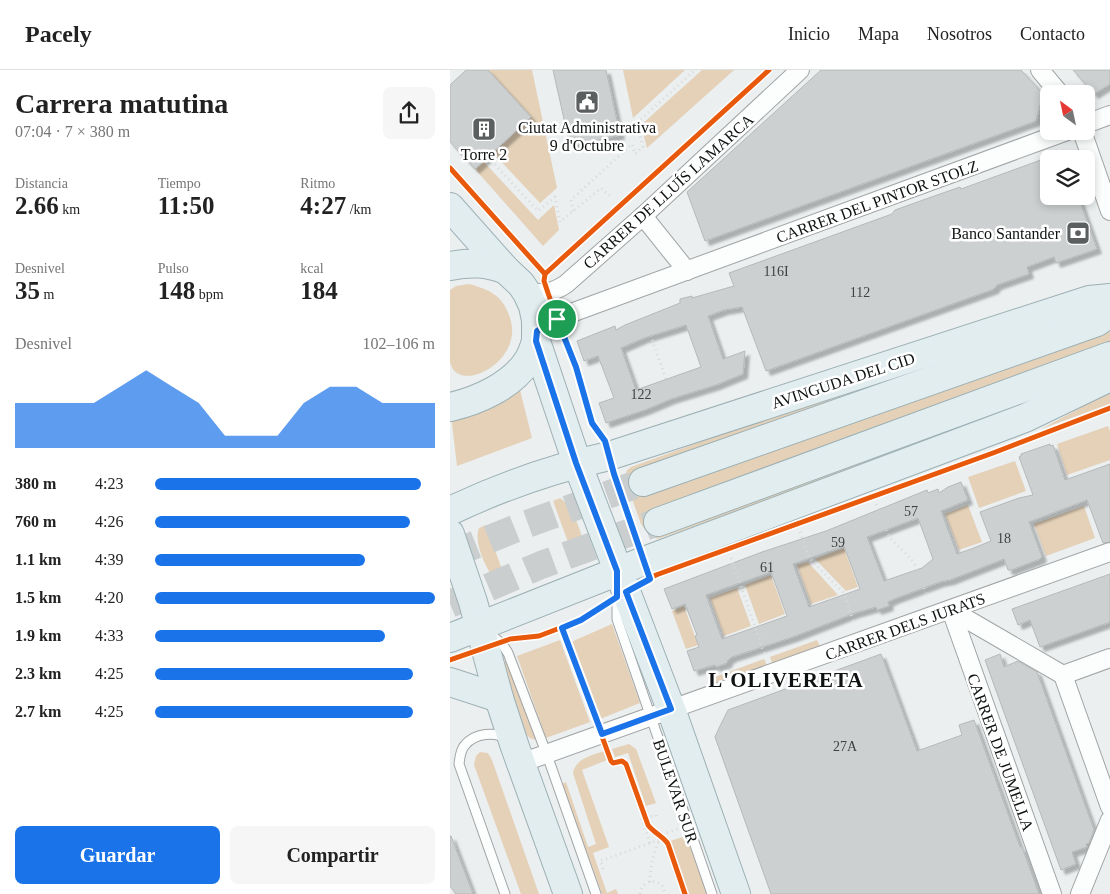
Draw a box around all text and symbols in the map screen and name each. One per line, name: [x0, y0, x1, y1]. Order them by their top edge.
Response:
text: Pacely: [25, 21, 92, 47]
text: Inicio: [788, 24, 830, 44]
text: Mapa: [858, 24, 899, 44]
text: Nosotros: [927, 24, 992, 44]
text: Contacto: [1020, 24, 1085, 44]
north arrow: [1040, 85, 1095, 140]
map controls: [1040, 85, 1095, 205]
button: share: [383, 87, 435, 139]
text: Carrera matutina: [15, 88, 228, 119]
public building icon: Ciutat Administrativa 9 d'Octubre: [574, 89, 600, 115]
street label: CARRER DE LLUÍS LAMARCA: [579, 110, 757, 272]
building icon: Torre 2: [471, 116, 497, 142]
place label: Ciutat Administrativa 9 d'Octubre: [518, 119, 656, 154]
text: 07:04 · 7 × 380 m: [15, 123, 130, 140]
place label: Torre 2: [461, 146, 507, 163]
button: layers: [1040, 150, 1095, 205]
street label: CARRER DEL PINTOR STOLZ: [774, 157, 980, 246]
text: Distancia: [15, 176, 68, 191]
text: Tiempo: [158, 176, 201, 191]
text: Ritmo: [300, 176, 335, 191]
text: 2.66: [15, 192, 59, 219]
text: 11:50: [158, 192, 215, 219]
text: 4:27: [300, 192, 346, 219]
text: km: [59, 202, 80, 217]
text: /km: [346, 202, 371, 217]
bank icon: Banco Santander: [1065, 220, 1091, 246]
place label: Banco Santander: [951, 225, 1061, 242]
text: Desnivel: [15, 261, 65, 276]
text: Pulso: [158, 261, 189, 276]
text: kcal: [300, 261, 324, 276]
house number: 116I: [763, 264, 789, 279]
text: 35: [15, 277, 40, 304]
text: 148: [158, 277, 195, 304]
text: 184: [300, 277, 338, 304]
house number: 112: [850, 285, 870, 300]
text: m: [40, 287, 54, 302]
text: bpm: [195, 287, 224, 302]
pin: [536, 298, 578, 340]
icon: arrive: [543, 305, 571, 333]
text: Desnivel: [15, 335, 72, 352]
text: 102–106 m: [363, 335, 435, 352]
street label: AVINGUDA DEL CID: [770, 349, 917, 412]
house number: 122: [631, 387, 652, 402]
text: 380 m: [15, 475, 56, 492]
text: 4:23: [95, 475, 123, 492]
house number: 57: [904, 504, 918, 519]
text: 760 m: [15, 513, 56, 530]
text: 4:26: [95, 513, 123, 530]
house number: 18: [997, 531, 1011, 546]
house number: 59: [831, 535, 845, 550]
text: 1.1 km: [15, 551, 61, 568]
text: 4:39: [95, 551, 123, 568]
house number: 61: [760, 560, 774, 575]
text: 1.5 km: [15, 589, 61, 606]
text: 4:20: [95, 589, 123, 606]
street label: CARRER DELS JURATS: [823, 590, 987, 663]
text: 1.9 km: [15, 627, 61, 644]
text: 4:33: [95, 627, 123, 644]
text: 2.3 km: [15, 665, 61, 682]
text: 4:25: [95, 665, 123, 682]
district label: L'OLIVERETA: [708, 668, 864, 692]
street label: CARRER DE JUMELLA: [964, 671, 1037, 834]
text: 2.7 km: [15, 703, 61, 720]
text: 4:25: [95, 703, 123, 720]
street label: BULEVAR SUR: [650, 737, 701, 846]
house number: 27A: [833, 739, 858, 754]
button: Guardar: [15, 826, 220, 884]
button: Compartir: [230, 826, 435, 884]

